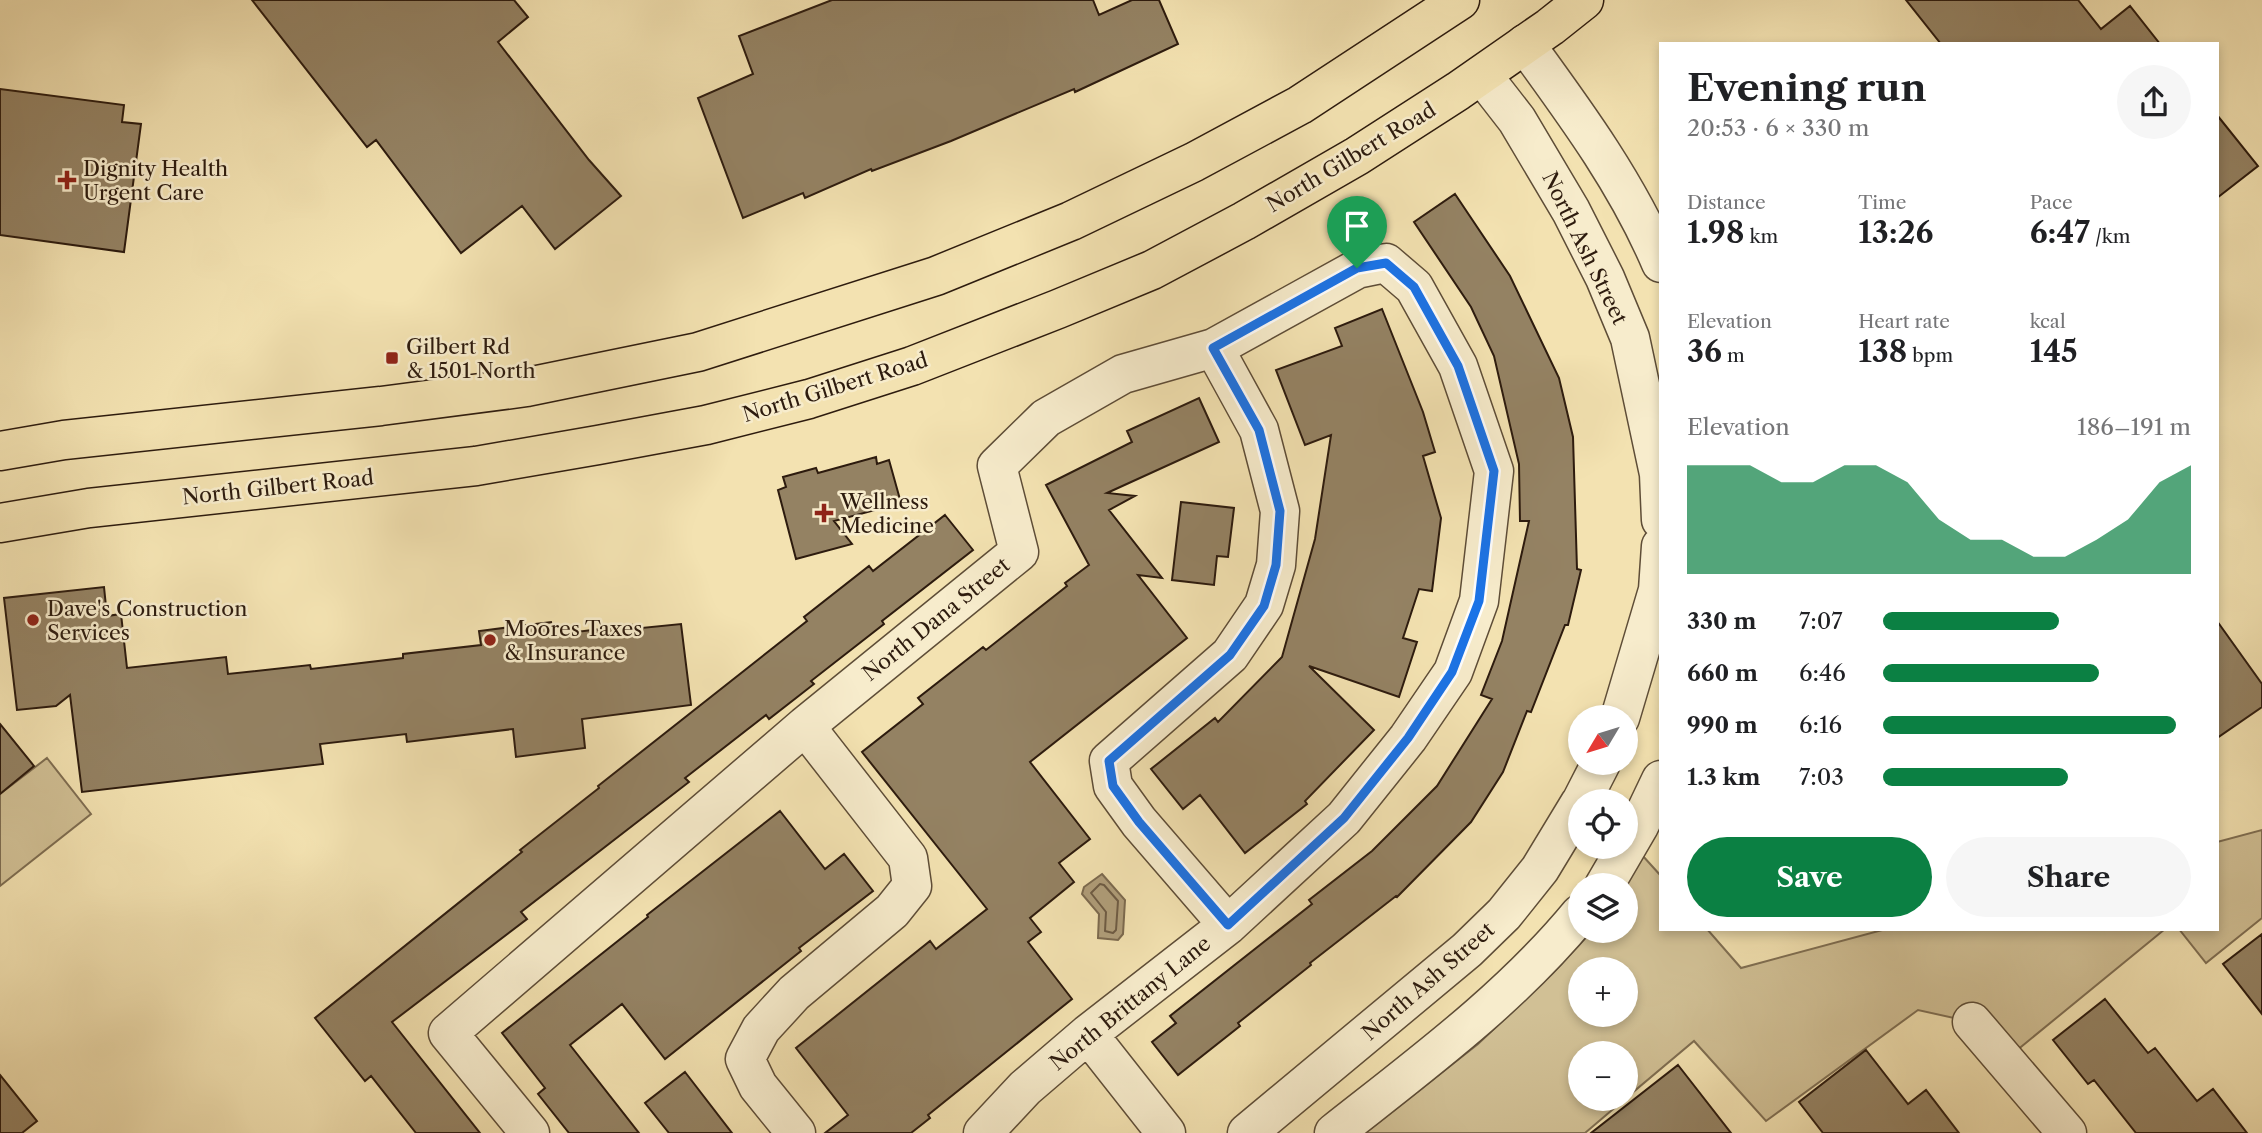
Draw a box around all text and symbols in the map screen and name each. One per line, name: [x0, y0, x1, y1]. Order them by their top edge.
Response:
text: Evening run: [1687, 64, 1927, 111]
button: share: [2117, 65, 2191, 139]
street label: North Gilbert Road: [1262, 97, 1440, 217]
text: 20:53 · 6 × 330 m: [1687, 114, 1869, 142]
place label: Dignity Health Urgent Care: [83, 156, 228, 205]
street label: North Ash Street: [1537, 168, 1633, 329]
marker: Dignity Health Urgent Care: [57, 170, 77, 190]
text: Distance: [1687, 191, 1766, 214]
text: Time: [1858, 191, 1906, 214]
text: Pace: [2030, 191, 2073, 214]
pin: [1327, 196, 1387, 268]
icon: arrive: [1338, 207, 1376, 245]
text: 1.98: [1687, 214, 1744, 251]
text: 13:26: [1858, 214, 1933, 251]
text: 6:47: [2030, 214, 2090, 251]
text: km: [1744, 225, 1778, 248]
text: /km: [2090, 225, 2131, 248]
text: Elevation: [1687, 310, 1772, 333]
text: Heart rate: [1858, 310, 1950, 333]
text: kcal: [2030, 310, 2066, 333]
text: 36: [1687, 333, 1722, 370]
text: 138: [1858, 333, 1907, 370]
text: 145: [2030, 333, 2078, 370]
place label: Gilbert Rd & 1501 North: [406, 334, 536, 383]
text: m: [1722, 344, 1745, 367]
text: bpm: [1907, 344, 1953, 367]
street label: North Gilbert Road: [739, 347, 931, 427]
marker: Gilbert Rd & 1501 North: [384, 350, 400, 366]
text: Elevation: [1687, 413, 1790, 441]
text: 186–191 m: [2077, 413, 2191, 441]
street label: North Gilbert Road: [181, 464, 375, 509]
place label: Wellness Medicine: [839, 489, 934, 538]
marker: Wellness Medicine: [814, 503, 834, 523]
street label: North Dana Street: [857, 552, 1015, 686]
place label: Dave's Construction Services: [47, 596, 247, 645]
text: 330 m: [1687, 607, 1756, 635]
text: 7:07: [1799, 607, 1843, 635]
marker: Dave's Construction Services: [25, 612, 41, 628]
place label: Moores Taxes & Insurance: [504, 616, 642, 665]
marker: Moores Taxes & Insurance: [482, 632, 498, 648]
text: 660 m: [1687, 659, 1758, 687]
text: 6:46: [1799, 659, 1846, 687]
north arrow: [1568, 705, 1638, 775]
map controls: [1568, 705, 1638, 1111]
text: 990 m: [1687, 711, 1758, 739]
text: 6:16: [1799, 711, 1842, 739]
text: 1.3 km: [1687, 763, 1761, 791]
text: 7:03: [1799, 763, 1844, 791]
button: locate: [1568, 789, 1638, 859]
button: Save: [1687, 837, 1932, 917]
button: Share: [1946, 837, 2191, 917]
button: layers: [1568, 873, 1638, 943]
street label: North Ash Street: [1357, 916, 1500, 1045]
street label: North Brittany Lane: [1045, 931, 1215, 1075]
button: +: [1568, 957, 1638, 1027]
button: −: [1568, 1041, 1638, 1111]

